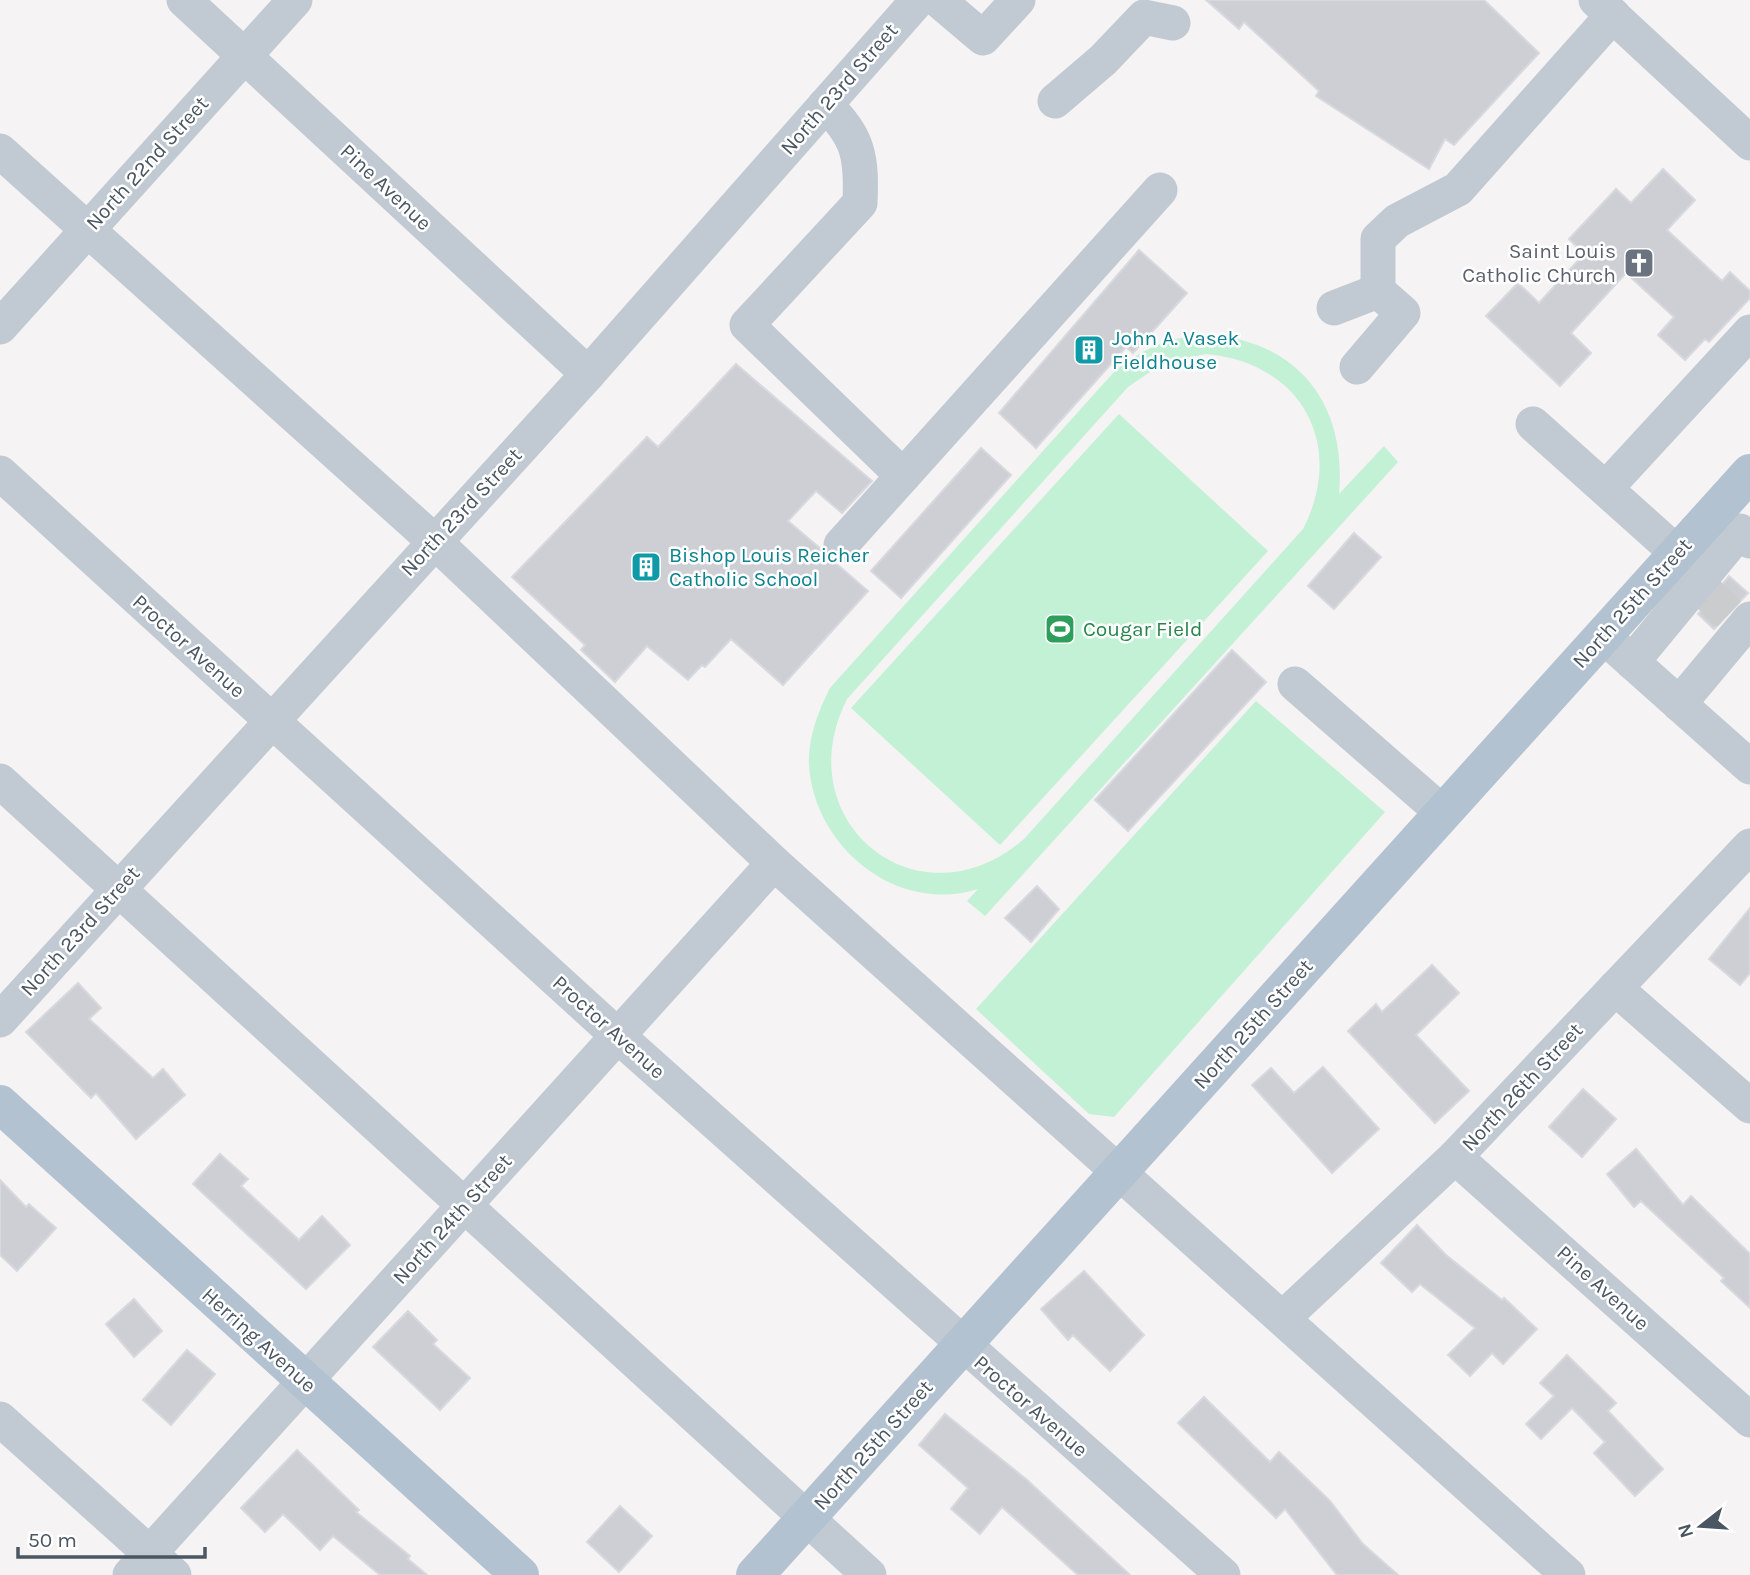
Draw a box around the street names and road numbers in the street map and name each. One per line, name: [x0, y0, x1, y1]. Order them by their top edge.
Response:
street label: North 23rd Street: [775, 18, 903, 160]
street label: North 22nd Street: [81, 91, 213, 235]
street label: Pine Avenue: [336, 139, 436, 235]
street label: North 23rd Street: [396, 443, 527, 581]
street label: North 25th Street: [1567, 533, 1697, 673]
street label: Proctor Avenue: [128, 589, 250, 703]
street label: North 23rd Street: [15, 861, 145, 1001]
street label: North 25th Street: [1188, 954, 1318, 1094]
street label: Proctor Avenue: [548, 970, 670, 1084]
street label: North 26th Street: [1456, 1018, 1588, 1156]
street label: North 24th Street: [388, 1149, 517, 1289]
street label: Pine Avenue: [1552, 1240, 1654, 1336]
street label: Herring Avenue: [197, 1283, 321, 1397]
street label: Proctor Avenue: [969, 1350, 1093, 1462]
street label: North 25th Street: [808, 1375, 938, 1515]

